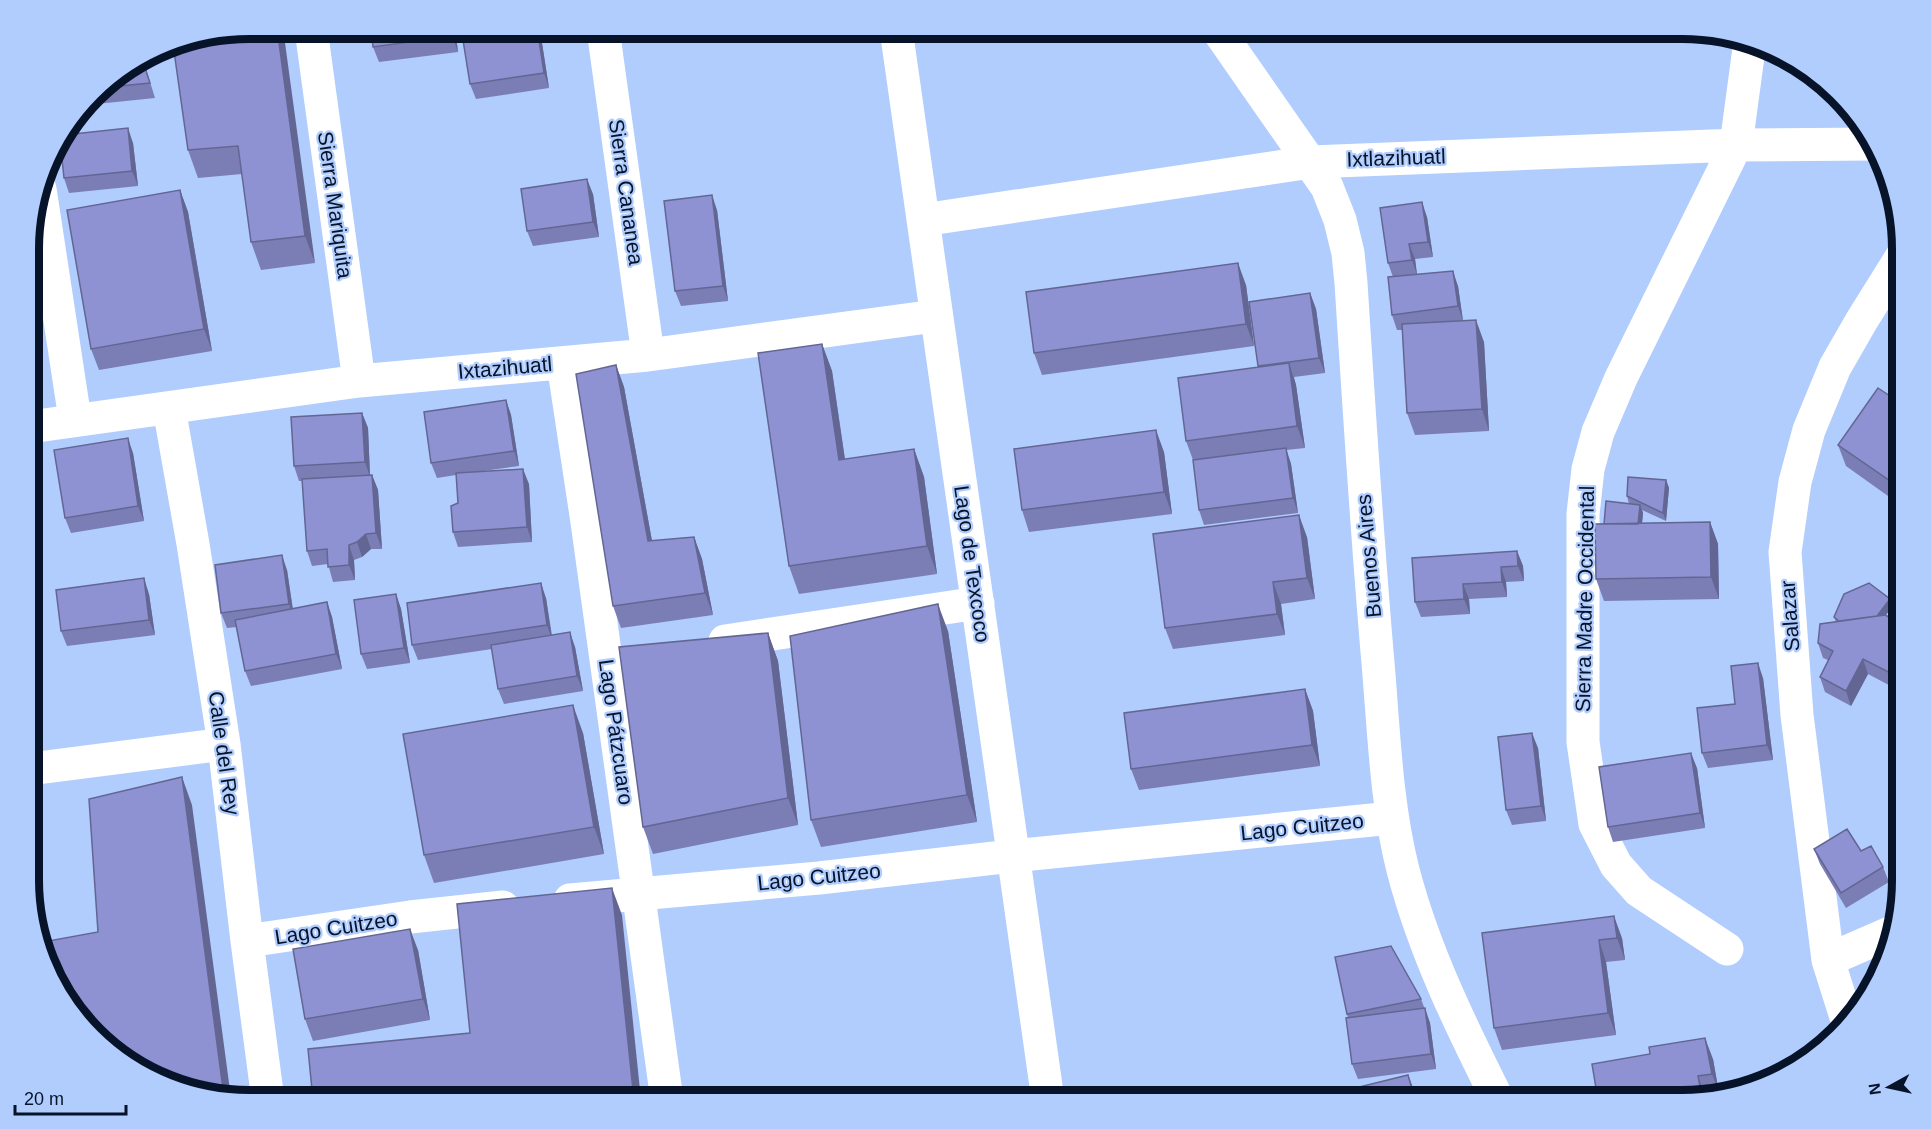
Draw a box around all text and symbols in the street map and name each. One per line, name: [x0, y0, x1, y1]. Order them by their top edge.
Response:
street label: Sierra Cananea: [605, 117, 648, 267]
street label: Sierra Mariquita: [314, 130, 357, 280]
street label: Ixtlazihuatl: [1346, 144, 1446, 171]
street label: Ixtazihuatl: [457, 352, 553, 383]
street label: Lago de Texcoco: [950, 484, 995, 644]
street label: Sierra Madre Occidental: [1571, 486, 1598, 712]
street label: Buenos Aires: [1352, 493, 1385, 619]
street label: Salazar: [1776, 580, 1803, 652]
street label: Lago Pátzcuaro: [595, 657, 638, 806]
street label: Calle del Rey: [204, 689, 245, 817]
street label: Lago Cuitzeo: [1239, 809, 1365, 844]
street label: Lago Cuitzeo: [756, 859, 882, 894]
street label: Lago Cuitzeo: [273, 906, 399, 949]
north arrow: [1859, 1057, 1919, 1117]
scale bar: [15, 1078, 126, 1116]
text: N: [1865, 1082, 1884, 1096]
text: 20 m: [24, 1089, 64, 1109]

